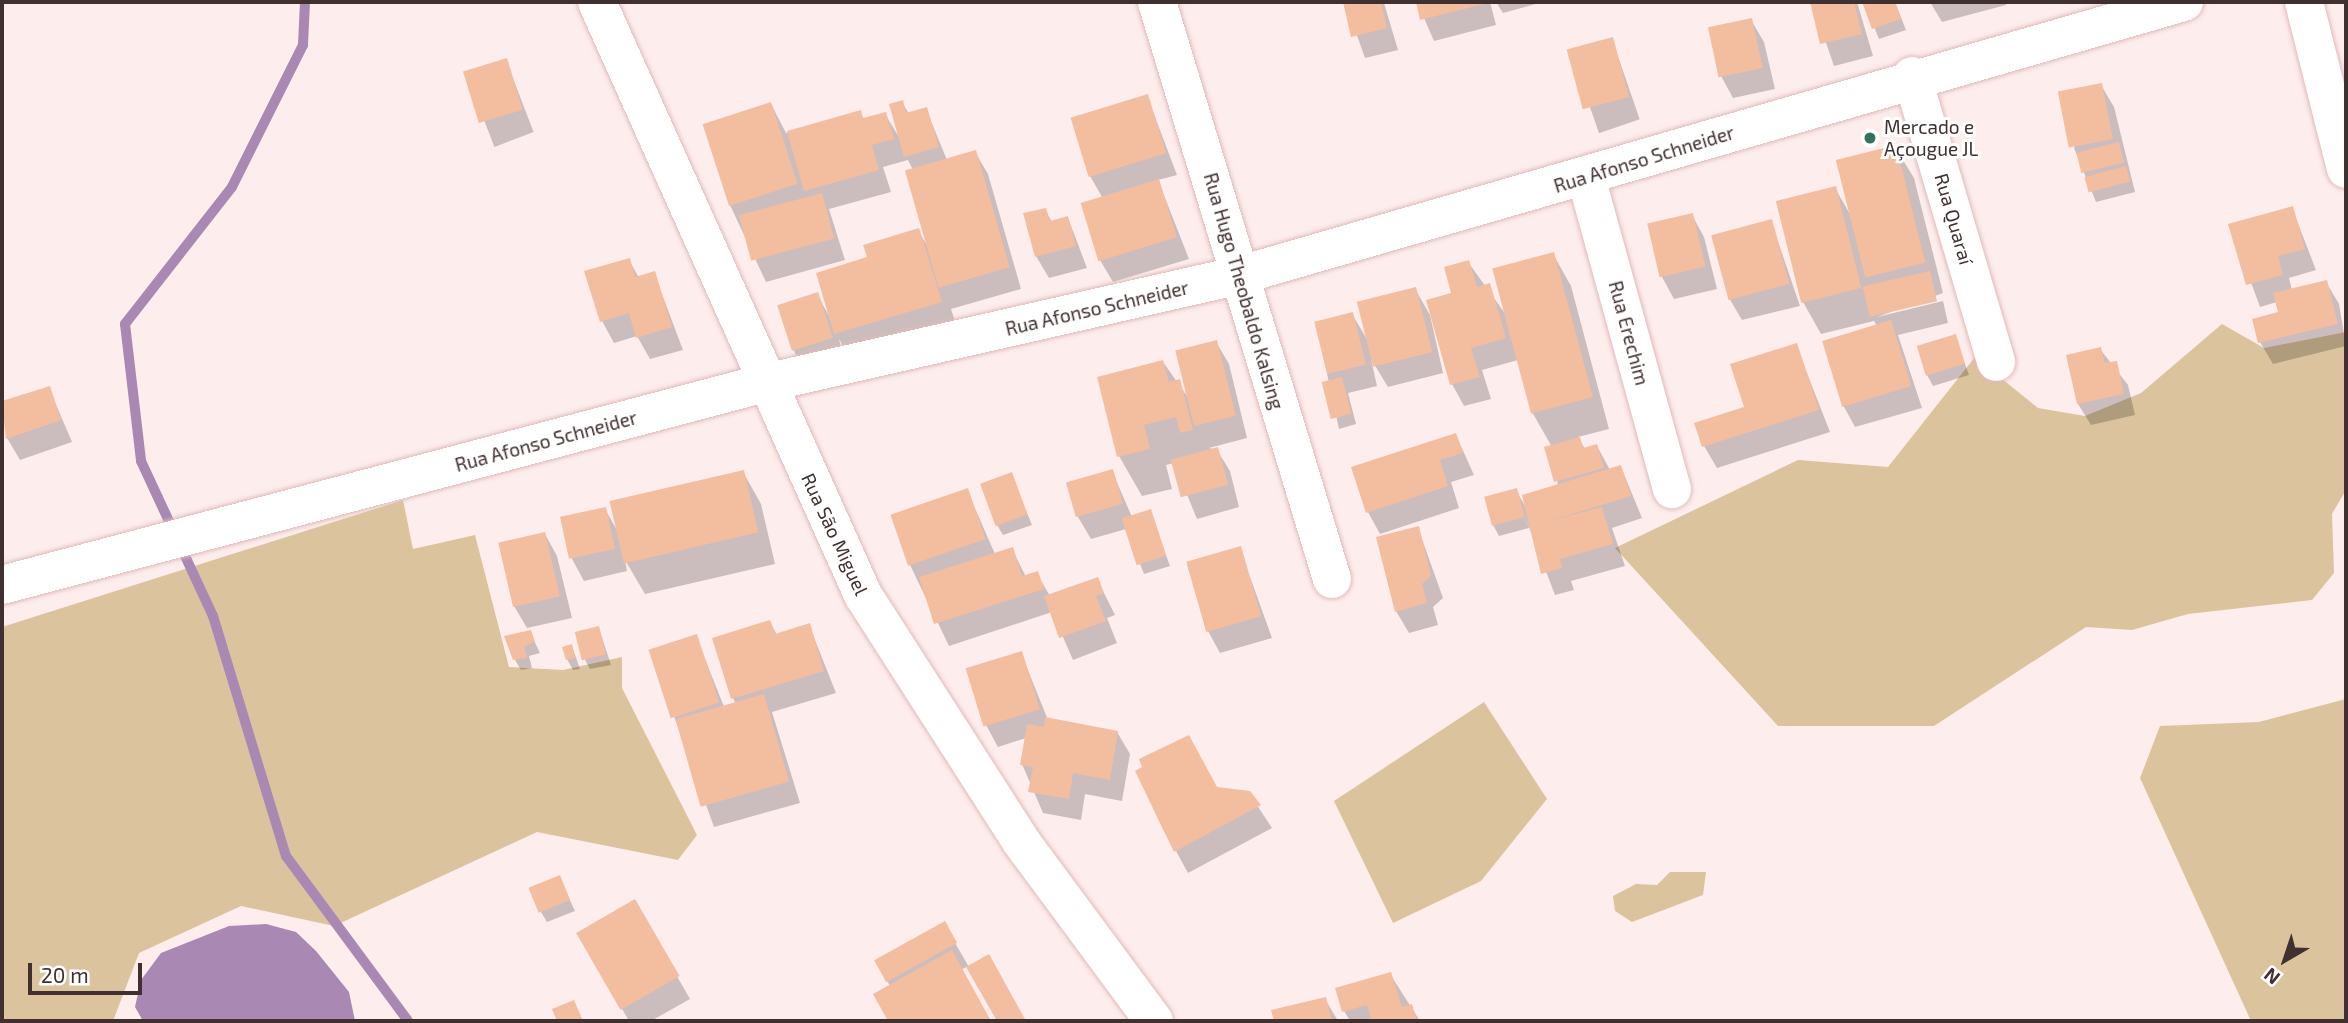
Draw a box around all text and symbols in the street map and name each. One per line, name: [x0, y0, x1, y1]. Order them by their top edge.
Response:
place label: Mercado e Açougue JL: [1884, 116, 1979, 160]
street label: Rua Afonso Schneider: [1551, 121, 1737, 197]
marker: Mercado e Açougue JL: [1862, 130, 1878, 146]
street label: Rua Hugo Theobaldo Kalsing: [1199, 170, 1289, 412]
street label: Rua Quaraí: [1930, 171, 1978, 267]
street label: Rua Afonso Schneider: [1003, 276, 1191, 340]
street label: Rua Erechim: [1604, 278, 1654, 388]
street label: Rua Afonso Schneider: [452, 406, 640, 476]
street label: Rua São Miguel: [797, 469, 873, 599]
north arrow: [2250, 925, 2320, 995]
scale bar: [32, 950, 145, 994]
text: 20 m: [41, 962, 89, 987]
text: N: [2259, 963, 2284, 990]

